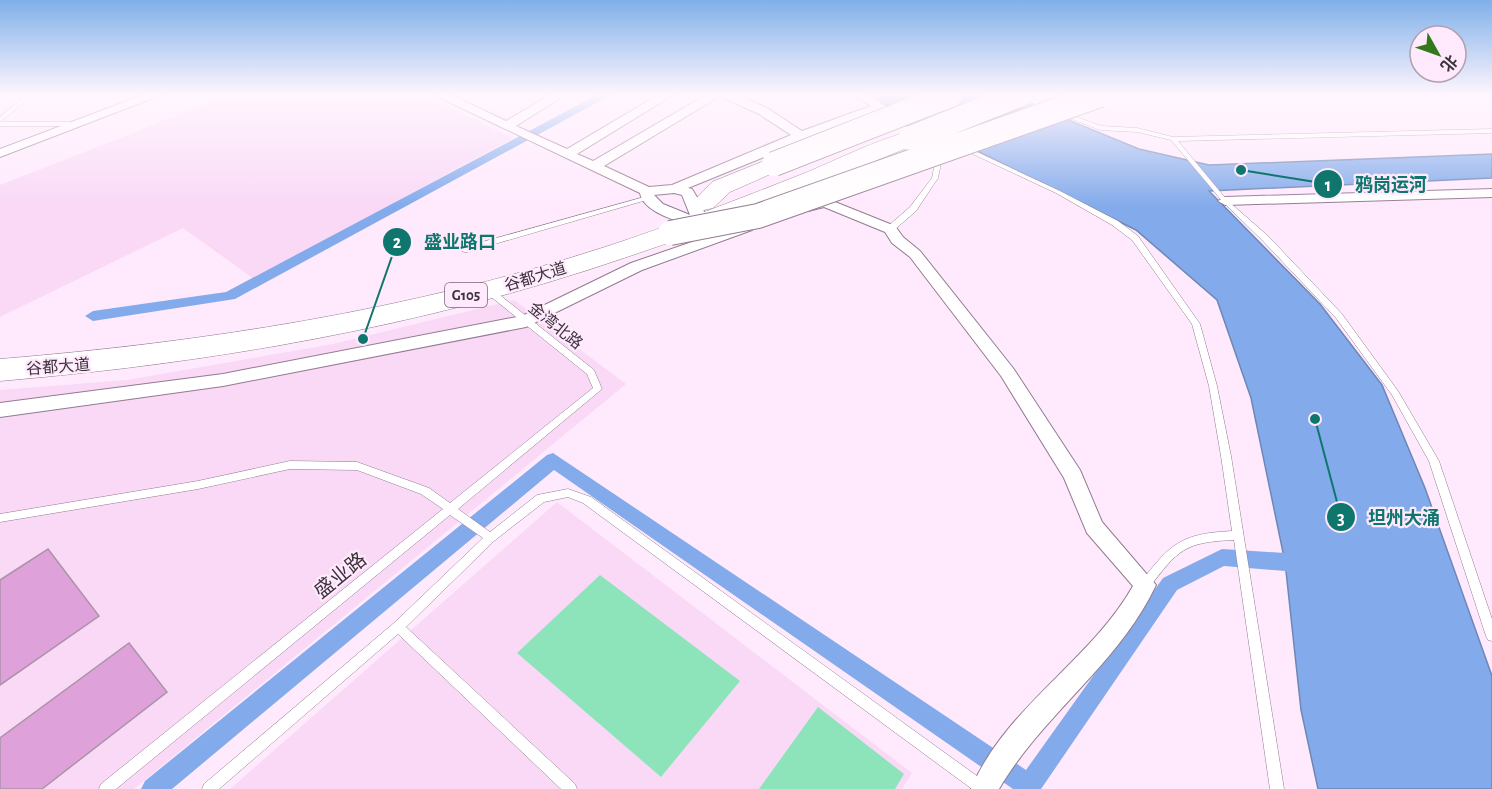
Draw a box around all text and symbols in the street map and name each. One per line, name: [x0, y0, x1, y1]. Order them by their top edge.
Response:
north arrow: [1408, 24, 1468, 84]
text: 北: [1437, 52, 1461, 75]
callout: 鸦岗运河: [1313, 166, 1439, 202]
text: 鸦岗运河: [1355, 175, 1427, 195]
text: 1: [1325, 177, 1331, 195]
callout: 盛业路口: [382, 224, 508, 260]
text: 盛业路口: [424, 232, 496, 252]
text: 2: [393, 234, 402, 252]
street label: 谷都大道: [502, 259, 568, 294]
road number: G105: [445, 283, 487, 307]
street label: 金湾北路: [525, 299, 586, 352]
street label: 谷都大道: [26, 356, 91, 377]
callout: 坦州大涌: [1326, 499, 1452, 535]
text: 坦州大涌: [1368, 508, 1440, 528]
text: 3: [1337, 510, 1345, 528]
street label: 盛业路: [310, 548, 370, 602]

